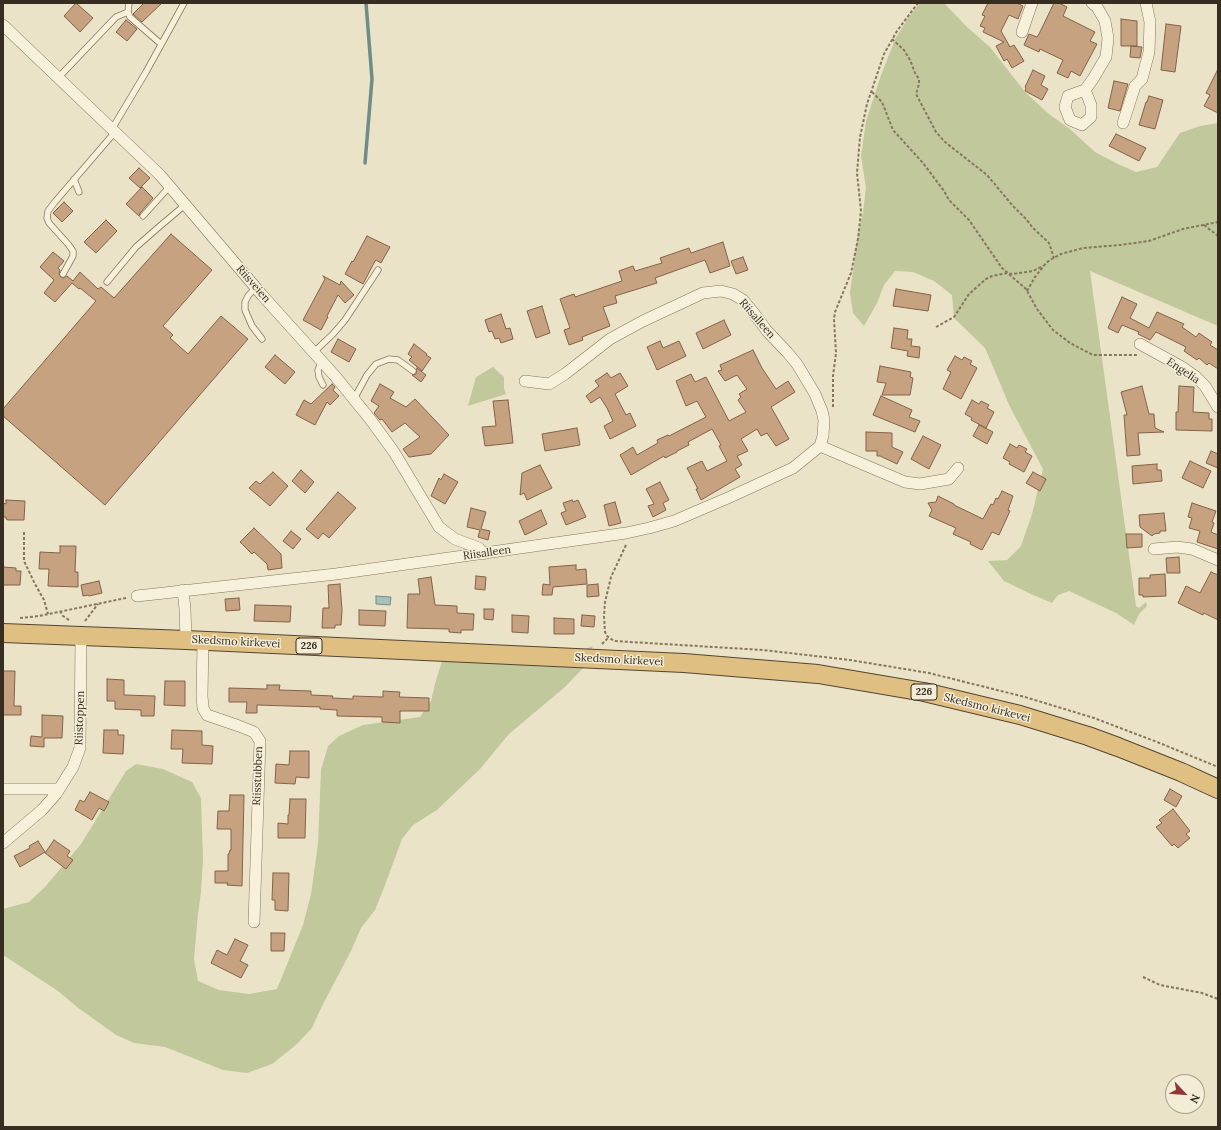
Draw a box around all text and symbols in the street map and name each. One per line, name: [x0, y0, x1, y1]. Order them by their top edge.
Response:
street label: Riisveien: [233, 263, 273, 305]
street label: Riisalleen: [736, 296, 778, 342]
street label: Engelia: [1164, 355, 1202, 387]
street label: Riisalleen: [462, 543, 512, 563]
street label: Skedsmo kirkevei: [191, 633, 281, 651]
road number: 226: [296, 638, 322, 654]
street label: Skedsmo kirkevei: [574, 651, 664, 669]
road number: 226: [911, 684, 937, 700]
street label: Riistoppen: [72, 690, 88, 746]
street label: Skedsmo kirkevei: [942, 691, 1032, 725]
street label: Riisstubben: [250, 746, 266, 806]
north arrow: [1165, 1074, 1205, 1114]
text: N: [1187, 1092, 1203, 1106]

